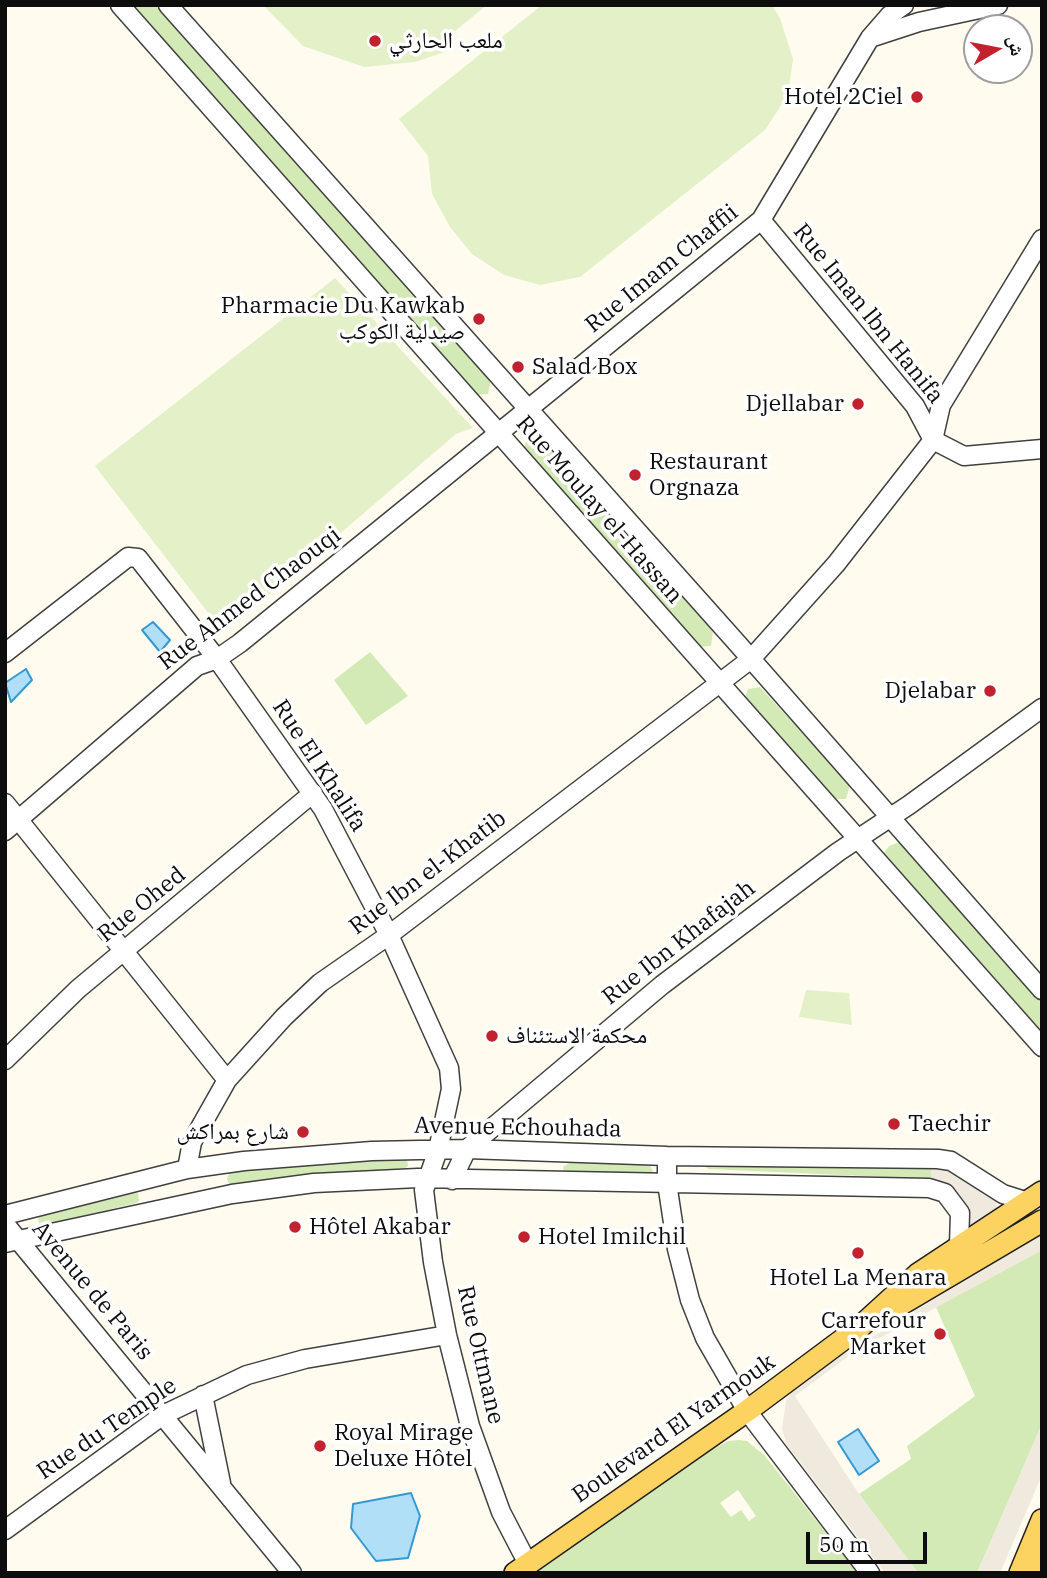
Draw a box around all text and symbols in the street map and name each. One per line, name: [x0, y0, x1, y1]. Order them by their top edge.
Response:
north arrow: [963, 14, 1033, 84]
place label: ملعب الحارثي: [389, 27, 503, 55]
marker: ملعب الحارثي: [367, 33, 383, 49]
text: ش: [1003, 34, 1030, 58]
place label: Hotel 2Ciel: [784, 83, 903, 111]
marker: Hotel 2Ciel: [909, 89, 925, 105]
street label: Rue Imam Chaffii: [580, 199, 744, 339]
street label: Rue Iman lbn Hanifa: [787, 218, 949, 410]
place label: Pharmacie Du Kawkab صيدلية الكوكب: [221, 292, 465, 346]
marker: Pharmacie Du Kawkab صيدلية الكوكب: [471, 311, 487, 327]
place label: Salad Box: [532, 353, 638, 381]
marker: Salad Box: [510, 359, 526, 375]
place label: Djellabar: [746, 390, 844, 418]
marker: Djellabar: [850, 396, 866, 412]
street label: Rue Moulay el-Hassan: [510, 410, 688, 610]
place label: Restaurant Orgnaza: [649, 448, 768, 502]
marker: Restaurant Orgnaza: [627, 467, 643, 483]
street label: Rue Ahmed Chaouqi: [153, 521, 347, 677]
place label: Djelabar: [885, 677, 976, 705]
marker: Djelabar: [982, 683, 998, 699]
street label: Rue El Khalifa: [266, 695, 372, 837]
street label: Rue Ibn el-Khatib: [344, 805, 512, 941]
street label: Rue Ohed: [93, 861, 191, 949]
street label: Rue Ibn Khafajah: [597, 875, 761, 1011]
place label: محكمة الاستئناف: [506, 1022, 647, 1050]
marker: محكمة الاستئناف: [484, 1028, 500, 1044]
place label: Taechir: [908, 1110, 991, 1138]
street label: Avenue Echouhada: [414, 1112, 622, 1144]
marker: Taechir: [886, 1116, 902, 1132]
place label: شارع بمراكش: [176, 1118, 289, 1146]
marker: شارع بمراكش: [295, 1124, 311, 1140]
place label: Hôtel Akabar: [309, 1213, 451, 1241]
street label: Avenue de Paris: [26, 1216, 158, 1366]
marker: Hôtel Akabar: [287, 1219, 303, 1235]
place label: Hotel Imilchil: [538, 1223, 686, 1251]
marker: Hotel Imilchil: [516, 1229, 532, 1245]
marker: Hotel La Menara: [850, 1245, 866, 1261]
place label: Hotel La Menara: [769, 1264, 947, 1292]
street label: Rue Ottmane: [451, 1283, 509, 1427]
place label: Carrefour Market: [821, 1307, 926, 1361]
marker: Carrefour Market: [932, 1326, 948, 1342]
street label: Boulevard El Yarmouk: [567, 1349, 781, 1509]
street label: Rue du Temple: [32, 1372, 182, 1486]
place label: Royal Mirage Deluxe Hôtel: [334, 1419, 473, 1473]
marker: Royal Mirage Deluxe Hôtel: [312, 1438, 328, 1454]
scale bar: [809, 1518, 930, 1562]
text: 50 m: [819, 1530, 869, 1558]

